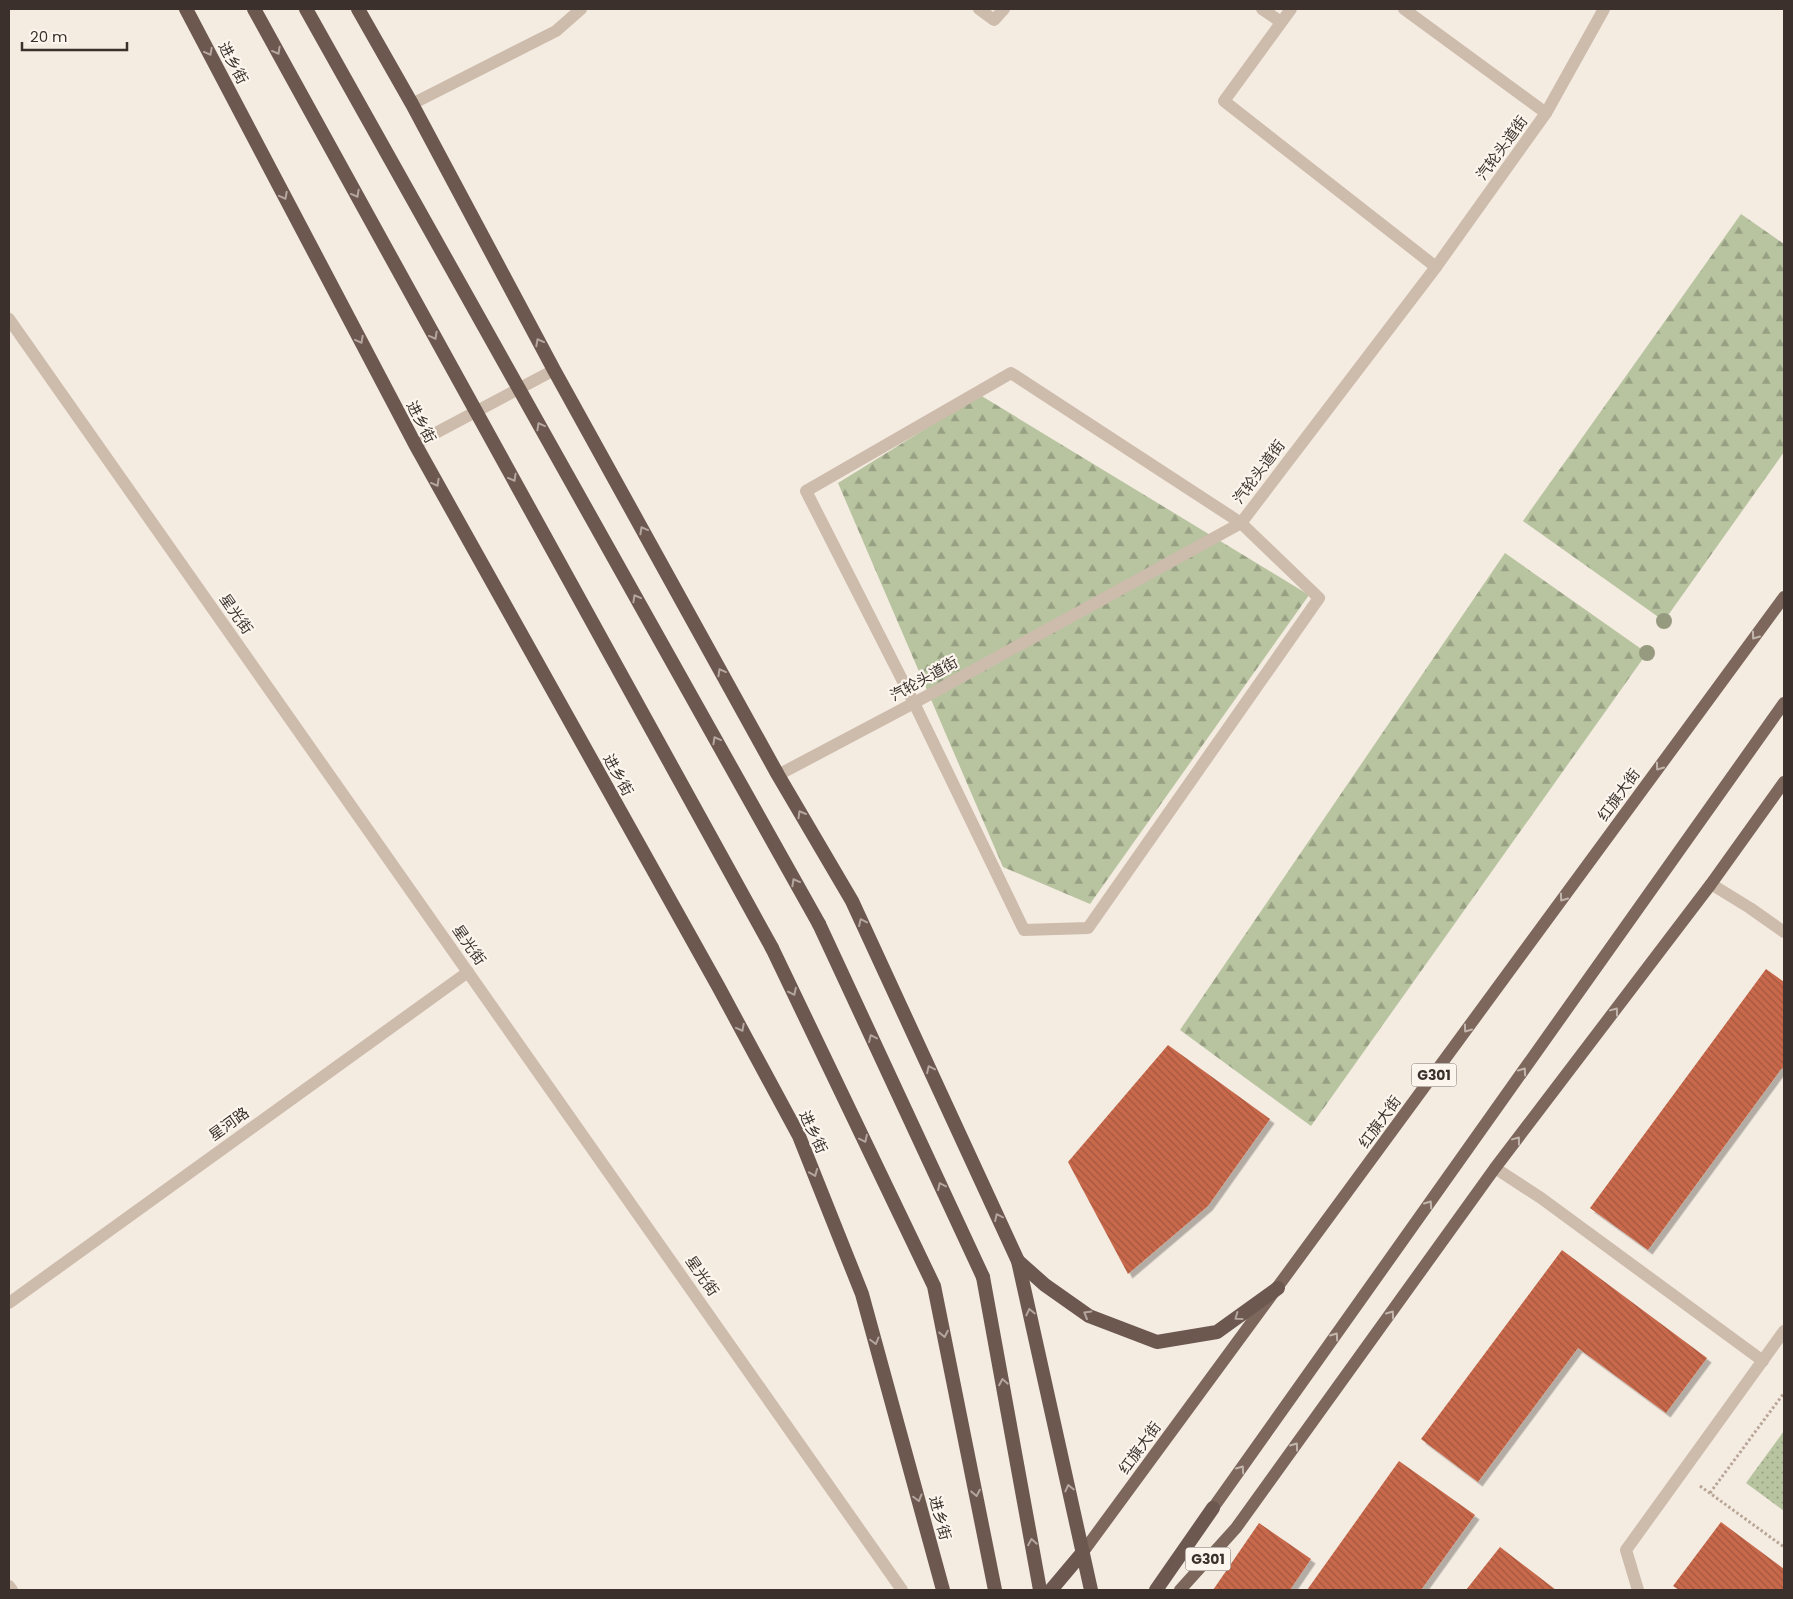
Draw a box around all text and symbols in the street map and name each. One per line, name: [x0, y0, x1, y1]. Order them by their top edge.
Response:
scale bar: [22, 20, 128, 52]
text: 20 m: [30, 26, 68, 47]
street label: 进乡街: [214, 38, 253, 88]
one-way arrow: [271, 46, 281, 55]
one-way arrow: [203, 47, 213, 56]
street label: 汽轮头道街: [1471, 111, 1532, 184]
one-way arrow: [350, 188, 360, 197]
one-way arrow: [278, 191, 288, 200]
one-way arrow: [428, 331, 438, 340]
one-way arrow: [354, 334, 364, 343]
one-way arrow: [535, 338, 545, 347]
street label: 进乡街: [402, 397, 441, 447]
one-way arrow: [536, 422, 546, 431]
street label: 汽轮头道街: [1228, 435, 1290, 508]
one-way arrow: [507, 473, 517, 482]
one-way arrow: [430, 478, 440, 487]
one-way arrow: [639, 526, 649, 535]
street label: 星光街: [215, 589, 258, 638]
one-way arrow: [632, 595, 642, 604]
one-way arrow: [1753, 630, 1761, 639]
street label: 汽轮头道街: [886, 651, 962, 706]
one-way arrow: [718, 669, 728, 678]
one-way arrow: [712, 736, 722, 745]
street label: 进乡街: [598, 750, 639, 800]
one-way arrow: [1657, 761, 1665, 770]
street label: 红旗大街: [1592, 764, 1645, 825]
one-way arrow: [797, 810, 807, 819]
one-way arrow: [791, 878, 801, 887]
one-way arrow: [1561, 892, 1569, 901]
one-way arrow: [857, 918, 868, 927]
street label: 星光街: [448, 920, 491, 969]
one-way arrow: [787, 987, 797, 996]
one-way arrow: [1610, 1008, 1618, 1017]
one-way arrow: [735, 1023, 745, 1032]
one-way arrow: [1465, 1023, 1473, 1032]
one-way arrow: [868, 1035, 878, 1044]
road number: G301: [1412, 1064, 1456, 1086]
one-way arrow: [925, 1065, 936, 1074]
one-way arrow: [1517, 1067, 1526, 1077]
street label: 红旗大街: [1353, 1091, 1406, 1152]
street label: 星河路: [204, 1102, 253, 1145]
street label: 进乡街: [794, 1107, 832, 1157]
one-way arrow: [857, 1134, 868, 1143]
one-way arrow: [1511, 1136, 1520, 1146]
one-way arrow: [808, 1169, 818, 1177]
one-way arrow: [936, 1182, 947, 1191]
one-way arrow: [1423, 1200, 1432, 1209]
one-way arrow: [994, 1213, 1004, 1222]
street label: 星光街: [681, 1251, 724, 1300]
one-way arrow: [1025, 1308, 1036, 1316]
one-way arrow: [1084, 1310, 1093, 1320]
one-way arrow: [1234, 1311, 1244, 1320]
one-way arrow: [1385, 1311, 1393, 1320]
one-way arrow: [938, 1329, 949, 1338]
one-way arrow: [1329, 1332, 1338, 1342]
one-way arrow: [869, 1337, 879, 1345]
one-way arrow: [998, 1378, 1008, 1387]
street label: 红旗大街: [1113, 1417, 1166, 1478]
one-way arrow: [1289, 1442, 1299, 1451]
one-way arrow: [1235, 1465, 1244, 1474]
one-way arrow: [1064, 1483, 1075, 1492]
one-way arrow: [970, 1489, 980, 1497]
street label: 进乡街: [925, 1493, 956, 1542]
one-way arrow: [912, 1494, 922, 1502]
one-way arrow: [1027, 1538, 1037, 1547]
road number: G301: [1186, 1548, 1230, 1570]

